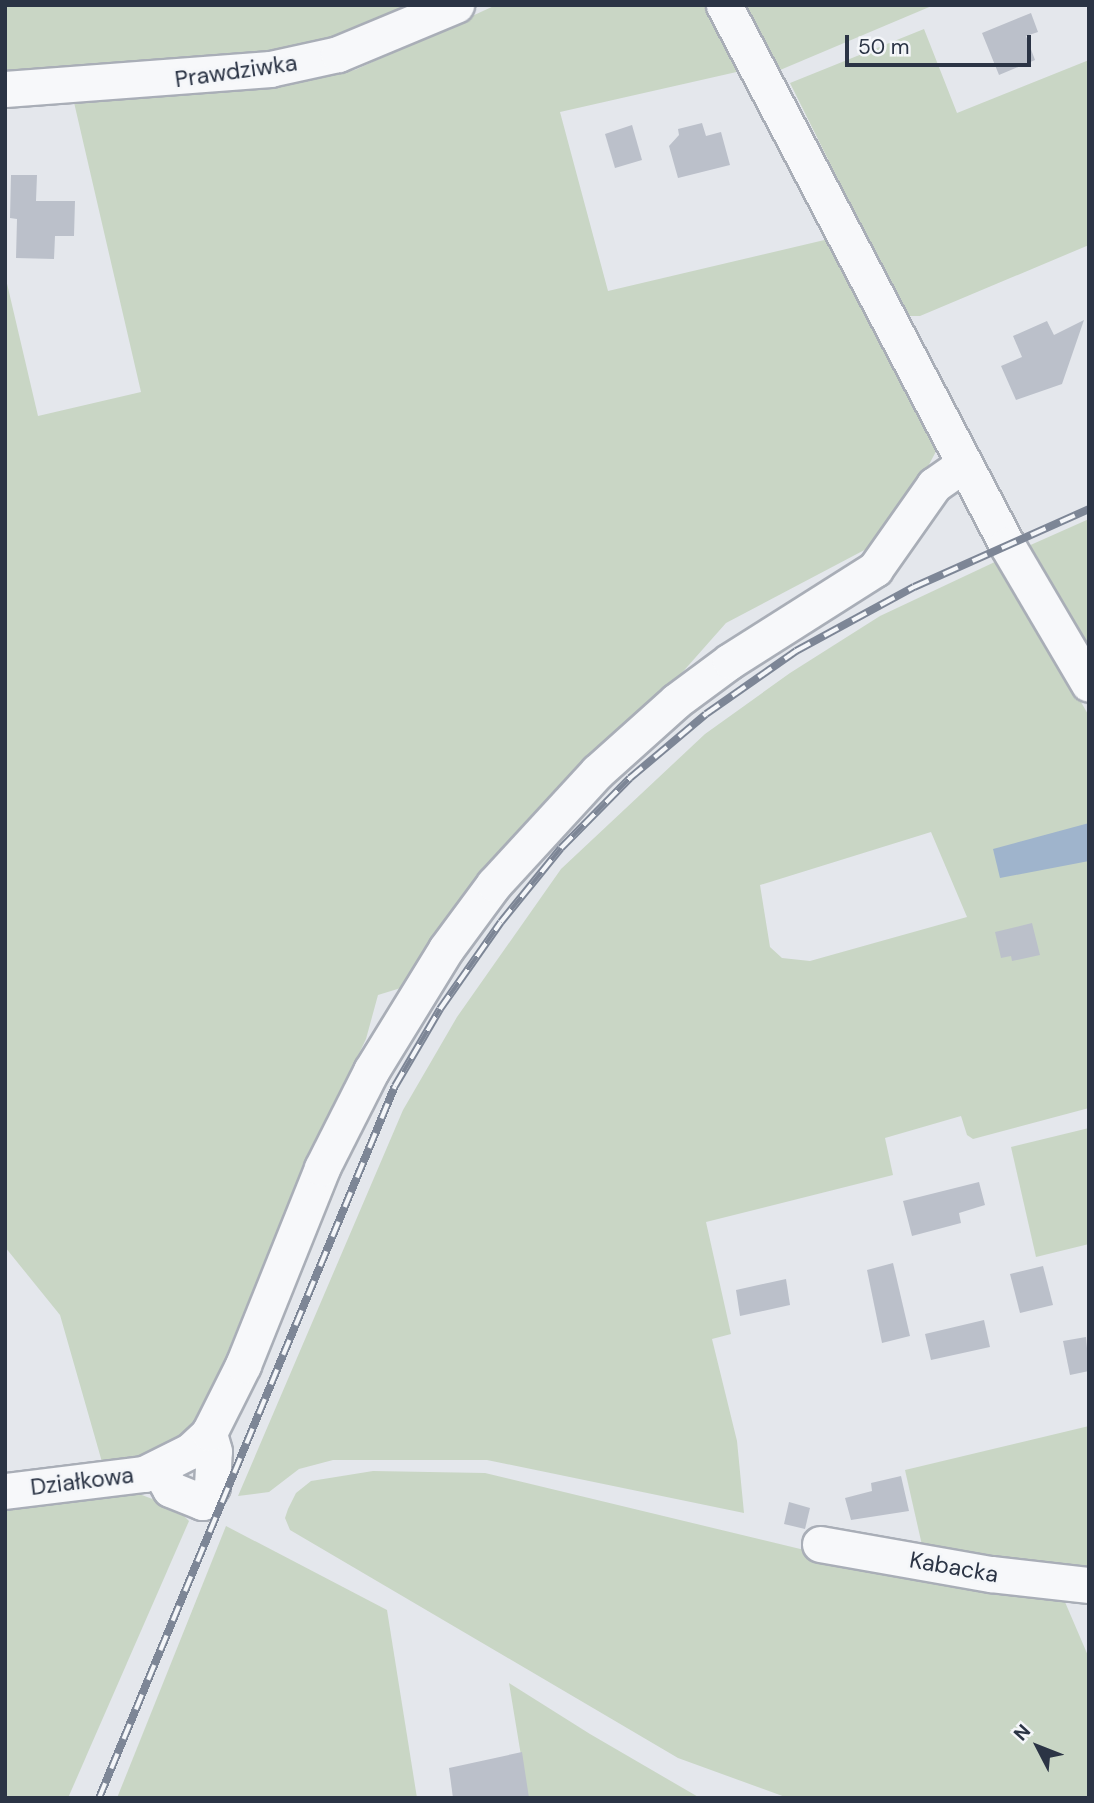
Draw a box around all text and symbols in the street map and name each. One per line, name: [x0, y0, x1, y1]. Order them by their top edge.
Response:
scale bar: [849, 21, 1034, 65]
text: 50 m: [858, 33, 909, 61]
street label: Prawdziwka: [173, 49, 299, 93]
street label: Działkowa: [29, 1461, 135, 1501]
street label: Kabacka: [908, 1546, 1000, 1588]
north arrow: [1003, 1712, 1073, 1782]
text: N: [1008, 1719, 1036, 1746]

